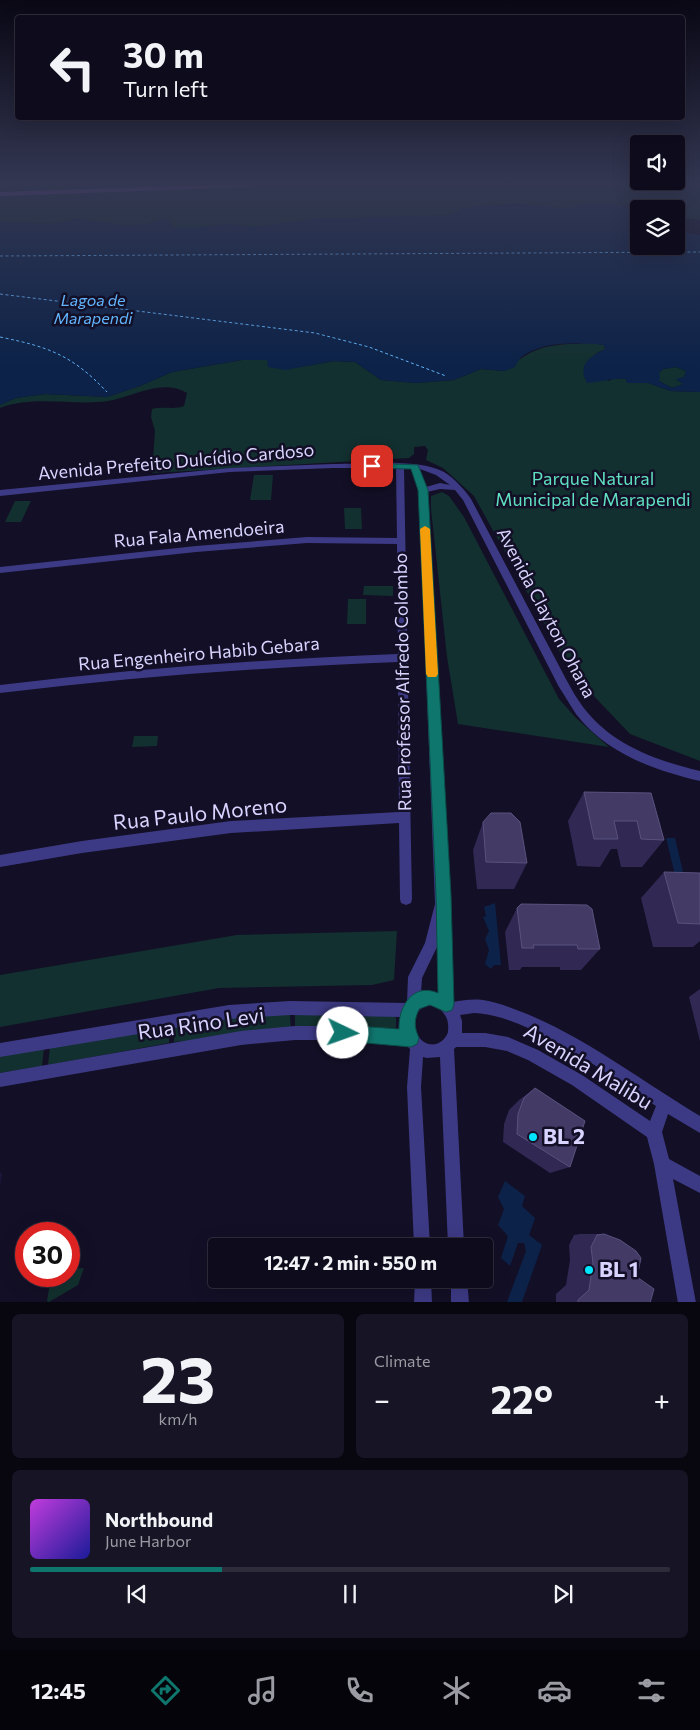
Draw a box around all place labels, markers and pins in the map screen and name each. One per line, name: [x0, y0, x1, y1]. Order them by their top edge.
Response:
pin: [351, 445, 393, 487]
place label: BL 2: [543, 1123, 585, 1148]
marker: BL 2: [527, 1131, 539, 1143]
place label: BL 1: [599, 1256, 639, 1281]
marker: BL 1: [583, 1264, 595, 1276]

